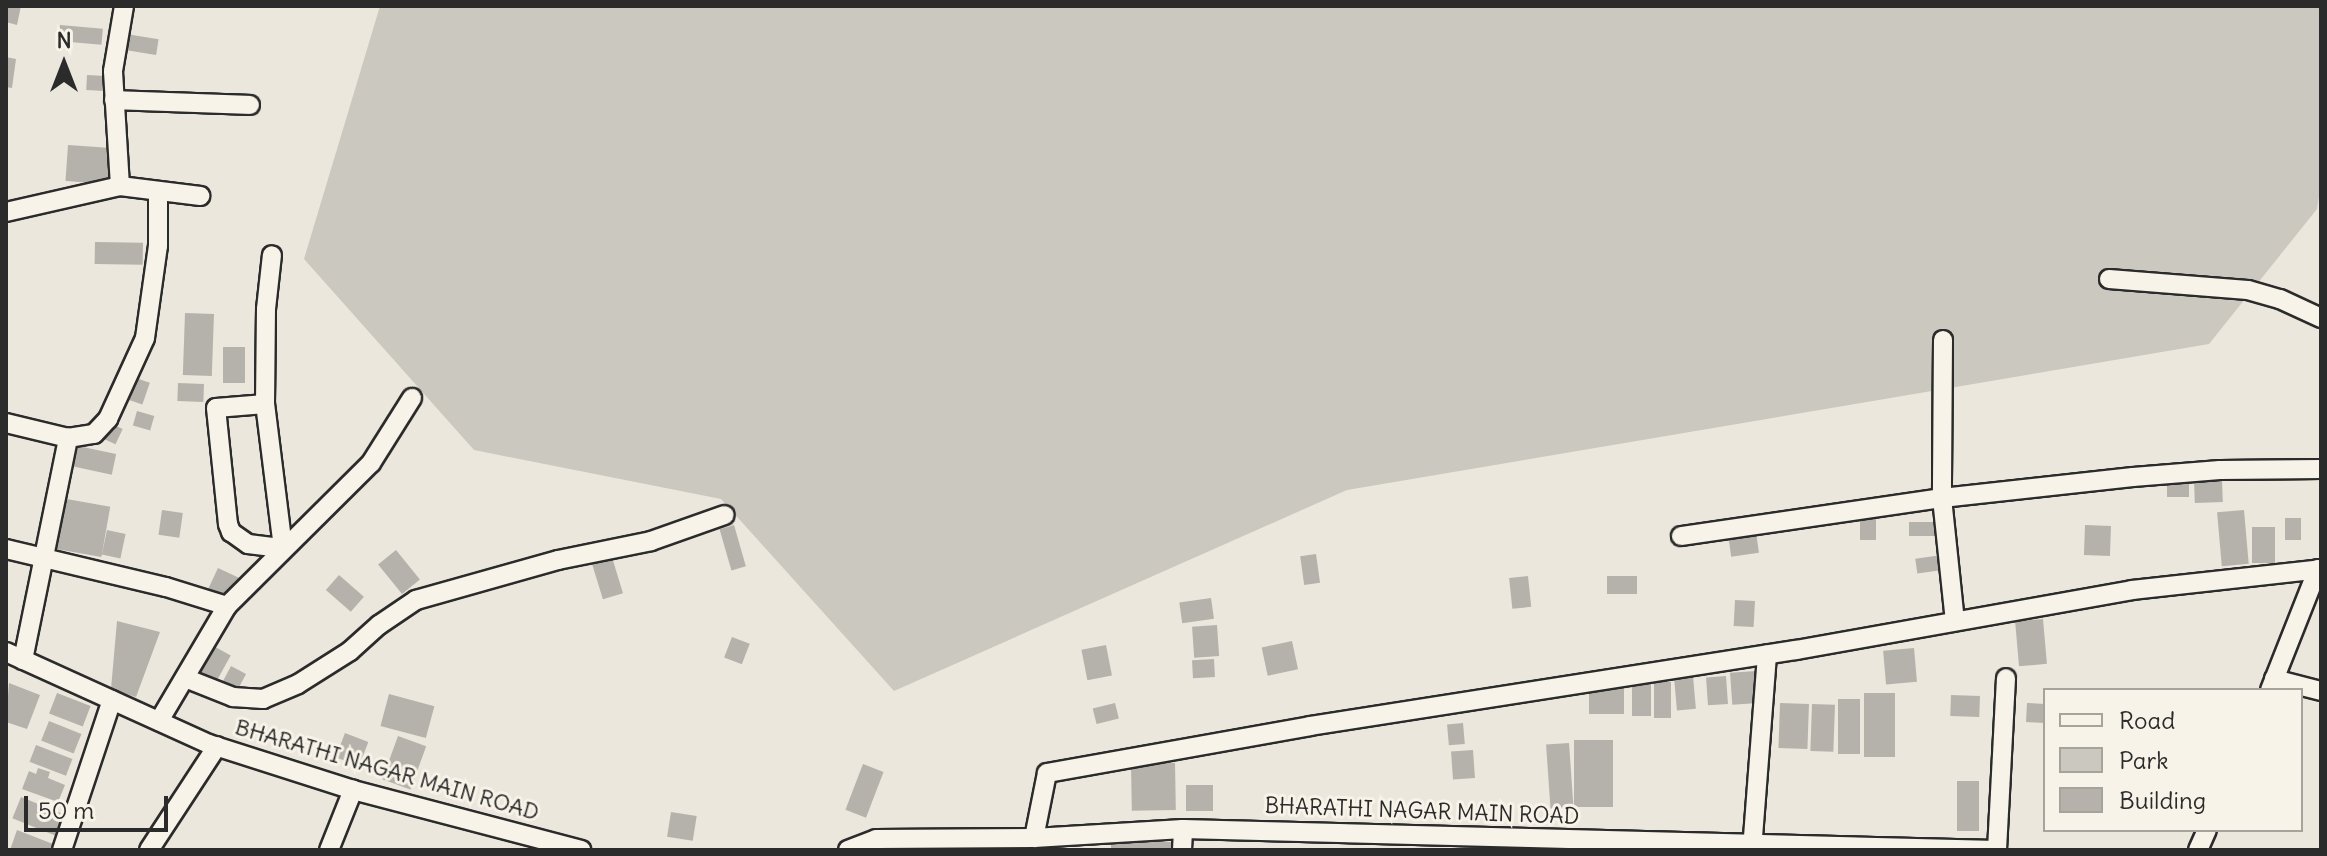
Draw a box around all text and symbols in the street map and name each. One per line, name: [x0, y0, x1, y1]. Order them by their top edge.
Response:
north arrow: [24, 24, 104, 104]
text: N: [56, 26, 72, 54]
legend: [2043, 688, 2303, 832]
text: Road: [2119, 705, 2175, 735]
street label: BHARATHI NAGAR MAIN ROAD: [232, 714, 542, 826]
text: Park: [2119, 745, 2169, 775]
scale bar: [28, 780, 172, 830]
text: Building: [2119, 785, 2206, 815]
street label: BHARATHI NAGAR MAIN ROAD: [1264, 792, 1580, 830]
text: 50 m: [38, 795, 94, 825]

